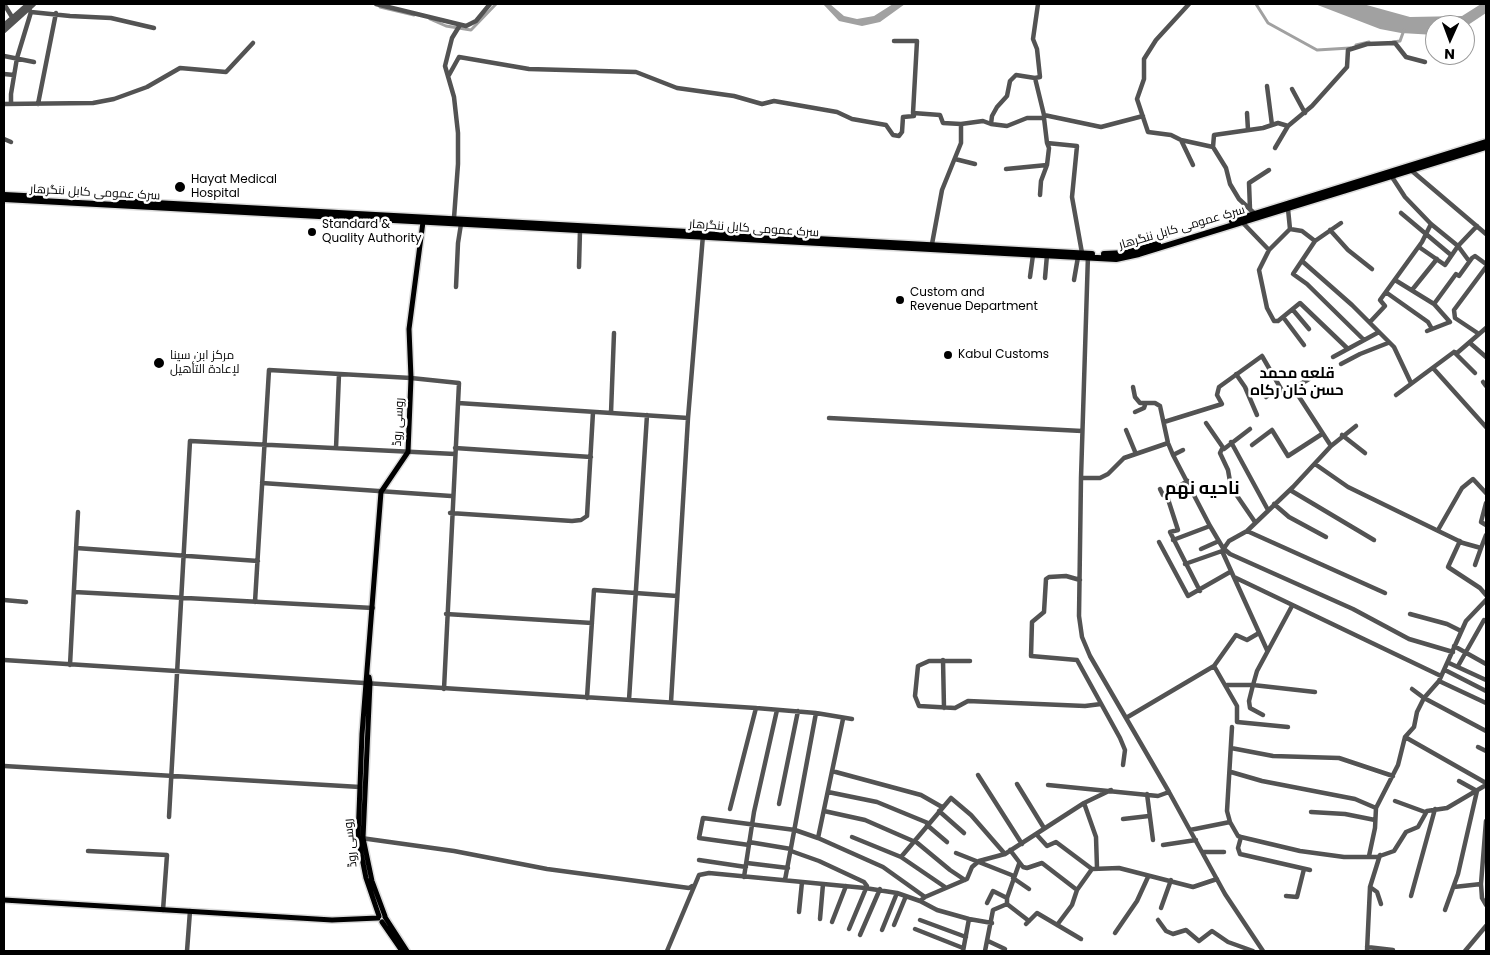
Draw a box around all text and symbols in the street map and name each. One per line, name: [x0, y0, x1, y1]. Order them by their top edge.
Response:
north arrow: [1425, 15, 1475, 65]
text: N: [1444, 44, 1455, 64]
place label: Hayat Medical Hospital: [191, 173, 277, 201]
marker: Hayat Medical Hospital: [173, 180, 187, 194]
street label: سرک عمومی کابل ننگرهار: [29, 182, 161, 204]
street label: سرک عمومی کابل ننگرهار: [1117, 203, 1247, 253]
street label: سرک عمومی کابل ننگرهار: [688, 217, 820, 241]
place label: Standard & Quality Authority: [322, 218, 422, 246]
marker: Standard & Quality Authority: [306, 226, 318, 238]
place label: Custom and Revenue Department: [910, 286, 1038, 314]
marker: Custom and Revenue Department: [894, 294, 906, 306]
place label: Kabul Customs: [958, 348, 1049, 362]
place label: مركز ابن سينا لإعادة التأهيل: [170, 349, 239, 377]
marker: Kabul Customs: [942, 349, 954, 361]
marker: مركز ابن سينا لإعادة التأهيل: [152, 356, 166, 370]
district label: قلعه محمد حسن خان رکاه: [1250, 365, 1344, 400]
street label: روسی روڈ: [391, 397, 407, 447]
district label: ناحیه نهم: [1164, 478, 1240, 500]
street label: روسی روڈ: [341, 818, 361, 868]

